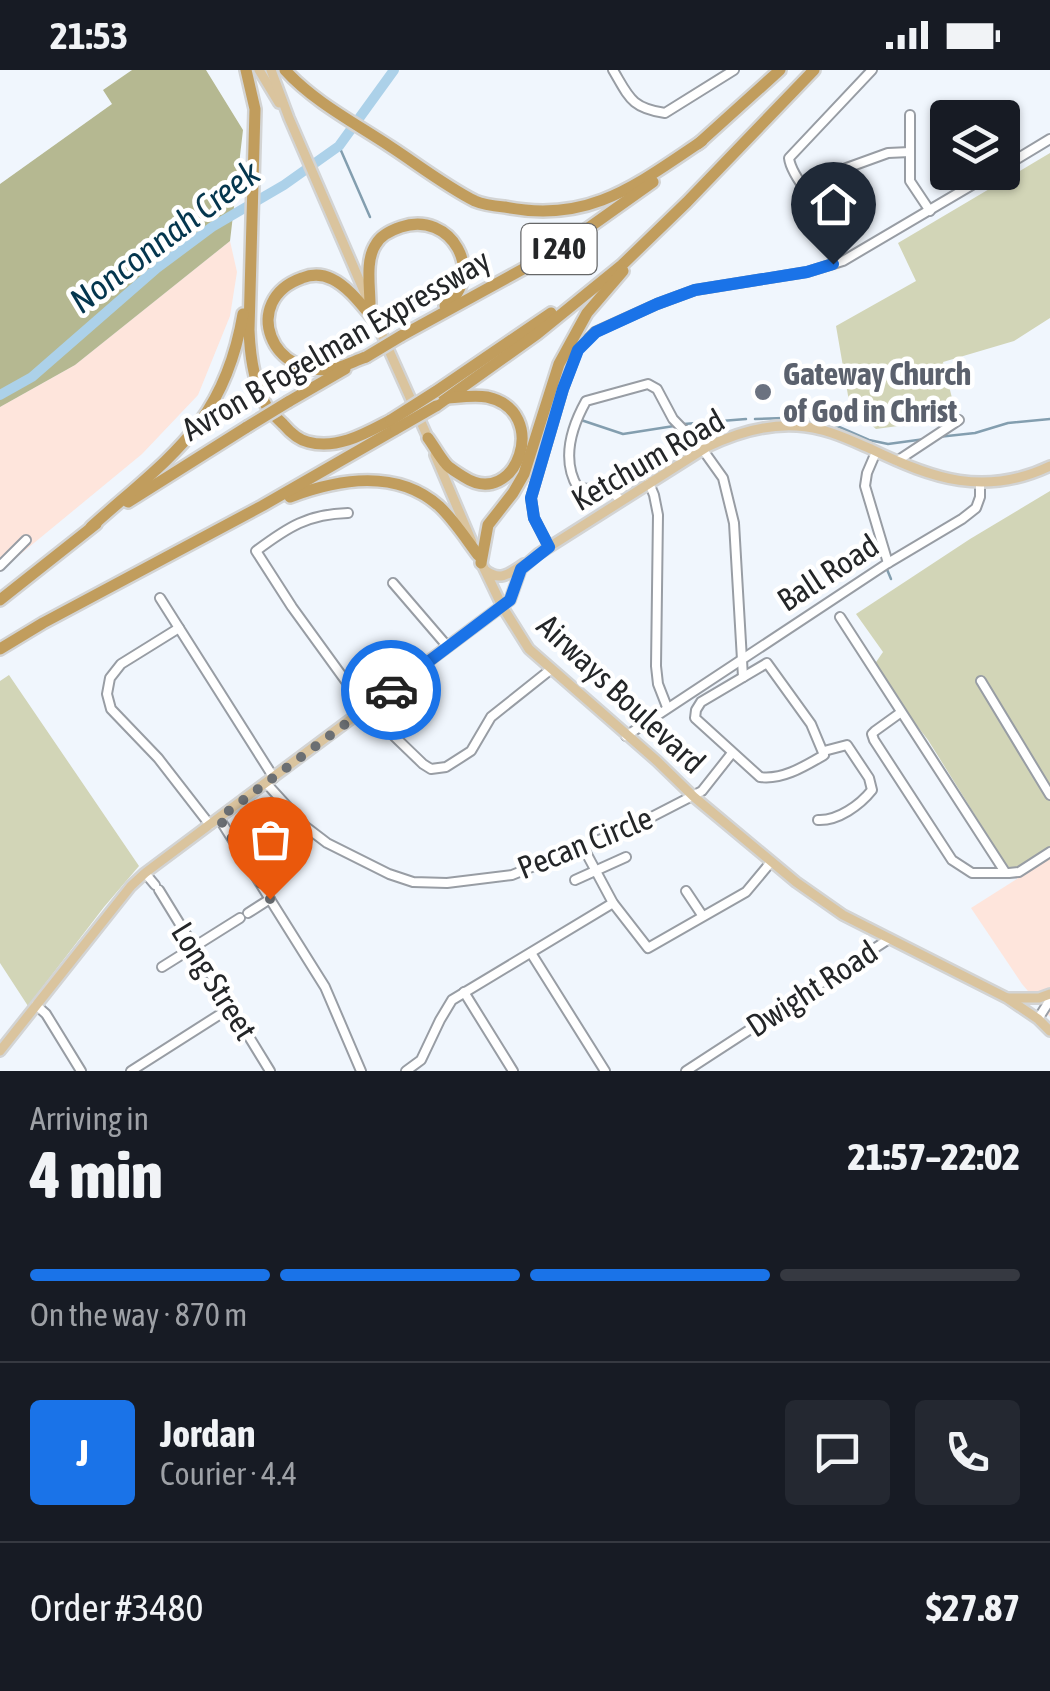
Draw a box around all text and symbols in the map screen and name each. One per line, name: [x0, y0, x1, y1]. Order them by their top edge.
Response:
text: 21:53: [50, 14, 128, 57]
map controls: [930, 100, 1020, 190]
button: layers: [930, 100, 1020, 190]
water label: Nonconnah Creek: [62, 152, 268, 320]
pin: [791, 162, 876, 265]
icon: home: [806, 177, 861, 232]
road number: I 240: [522, 224, 596, 274]
street label: Avron B Fogelman Expressway: [175, 241, 496, 448]
place label: Gateway Church of God in Christ: [783, 355, 971, 429]
marker: Gateway Church of God in Christ: [752, 381, 774, 403]
street label: Ketchum Road: [565, 401, 731, 518]
street label: Ball Road: [770, 526, 885, 619]
street label: Airways Boulevard: [530, 607, 713, 781]
courier: [341, 640, 441, 740]
icon: car: [364, 663, 419, 718]
pin: [228, 797, 313, 900]
street label: Pecan Circle: [512, 799, 658, 886]
icon: bag: [243, 812, 298, 867]
street label: Long Street: [164, 915, 265, 1046]
street label: Dwight Road: [739, 933, 884, 1044]
text: Arriving in: [30, 1100, 149, 1137]
text: 21:57–22:02: [848, 1135, 1020, 1178]
text: 4 min: [30, 1137, 163, 1212]
text: On the way · 870 m: [30, 1296, 247, 1333]
button: chat: [785, 1400, 890, 1505]
button: phone: [915, 1400, 1020, 1505]
text: Jordan: [160, 1412, 255, 1455]
text: J: [76, 1431, 89, 1474]
text: Courier · 4.4: [160, 1455, 297, 1492]
text: Order #3480: [30, 1586, 203, 1629]
text: $27.87: [926, 1586, 1020, 1629]

